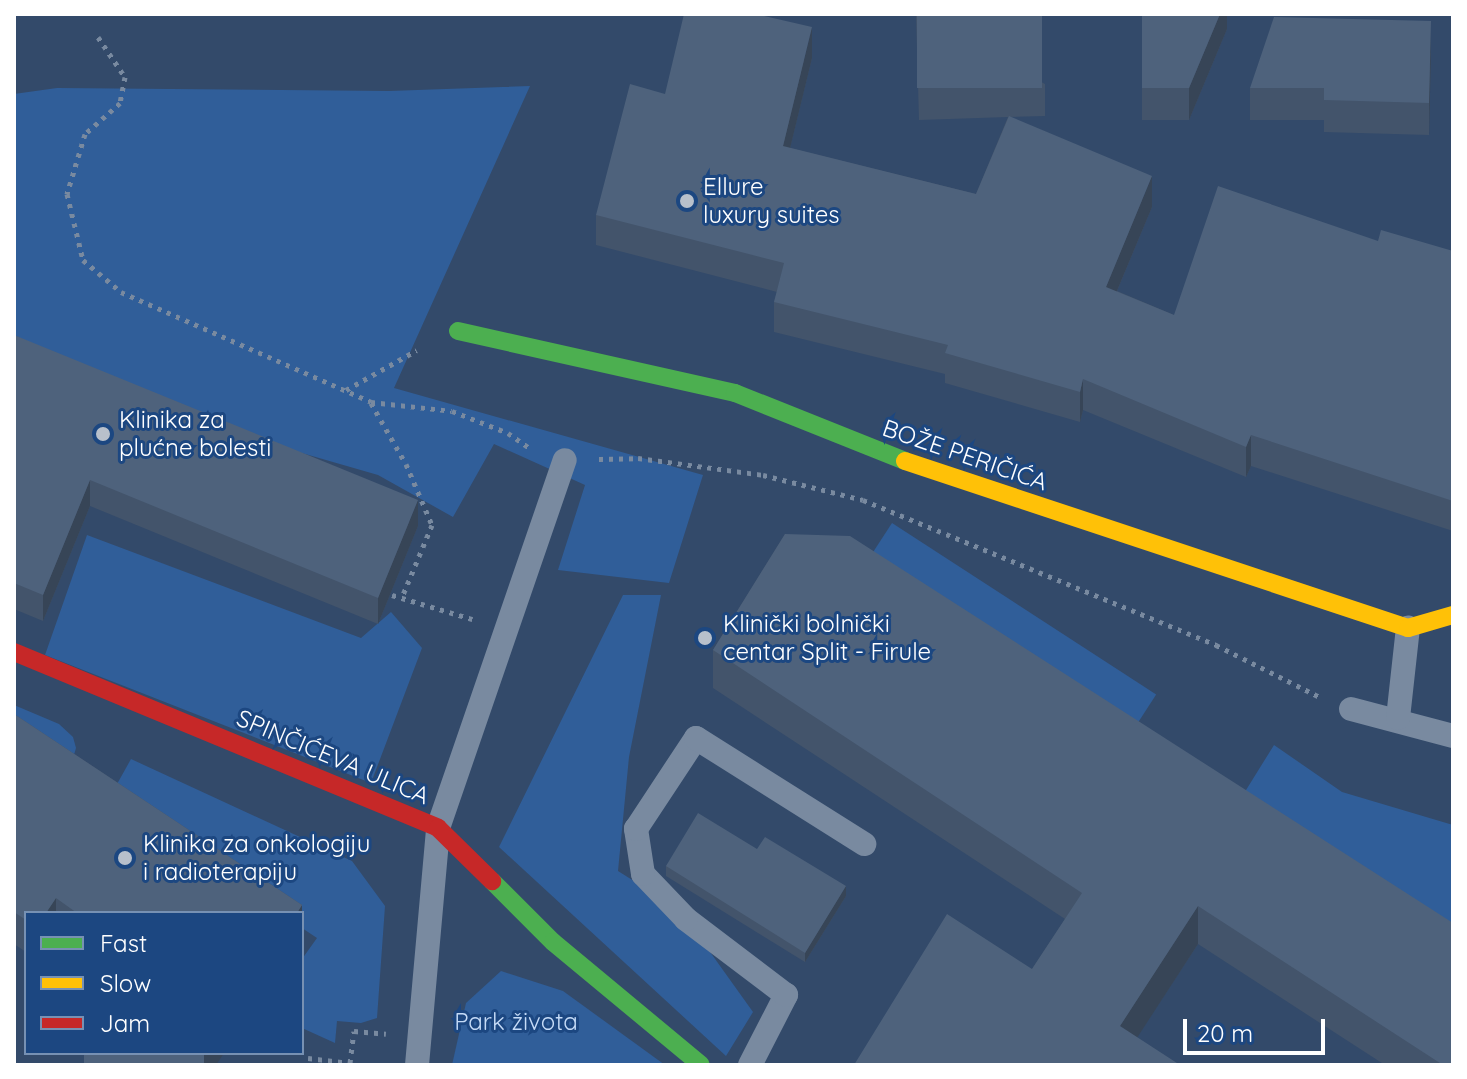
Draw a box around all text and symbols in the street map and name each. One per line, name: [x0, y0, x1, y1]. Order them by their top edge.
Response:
place label: Ellure luxury suites: [703, 173, 840, 229]
marker: Ellure luxury suites: [678, 192, 696, 210]
place label: Klinika za plućne bolesti: [119, 406, 271, 462]
street label: BOŽE PERIČIĆA: [879, 413, 1051, 497]
marker: Klinika za plućne bolesti: [94, 425, 112, 443]
place label: Klinički bolnički centar Split - Firule: [723, 610, 931, 666]
marker: Klinički bolnički centar Split - Firule: [694, 627, 716, 649]
street label: SPINČIĆEVA ULICA: [232, 703, 434, 811]
place label: Klinika za onkologiju i radioterapiju: [143, 830, 370, 886]
marker: Klinika za onkologiju i radioterapiju: [114, 847, 136, 869]
legend: [24, 911, 304, 1055]
text: Fast: [100, 928, 147, 958]
text: Slow: [100, 968, 151, 998]
scale bar: [1187, 1003, 1329, 1053]
text: Jam: [100, 1008, 150, 1038]
park label: Park života: [454, 1008, 578, 1036]
text: 20 m: [1197, 1018, 1253, 1048]

